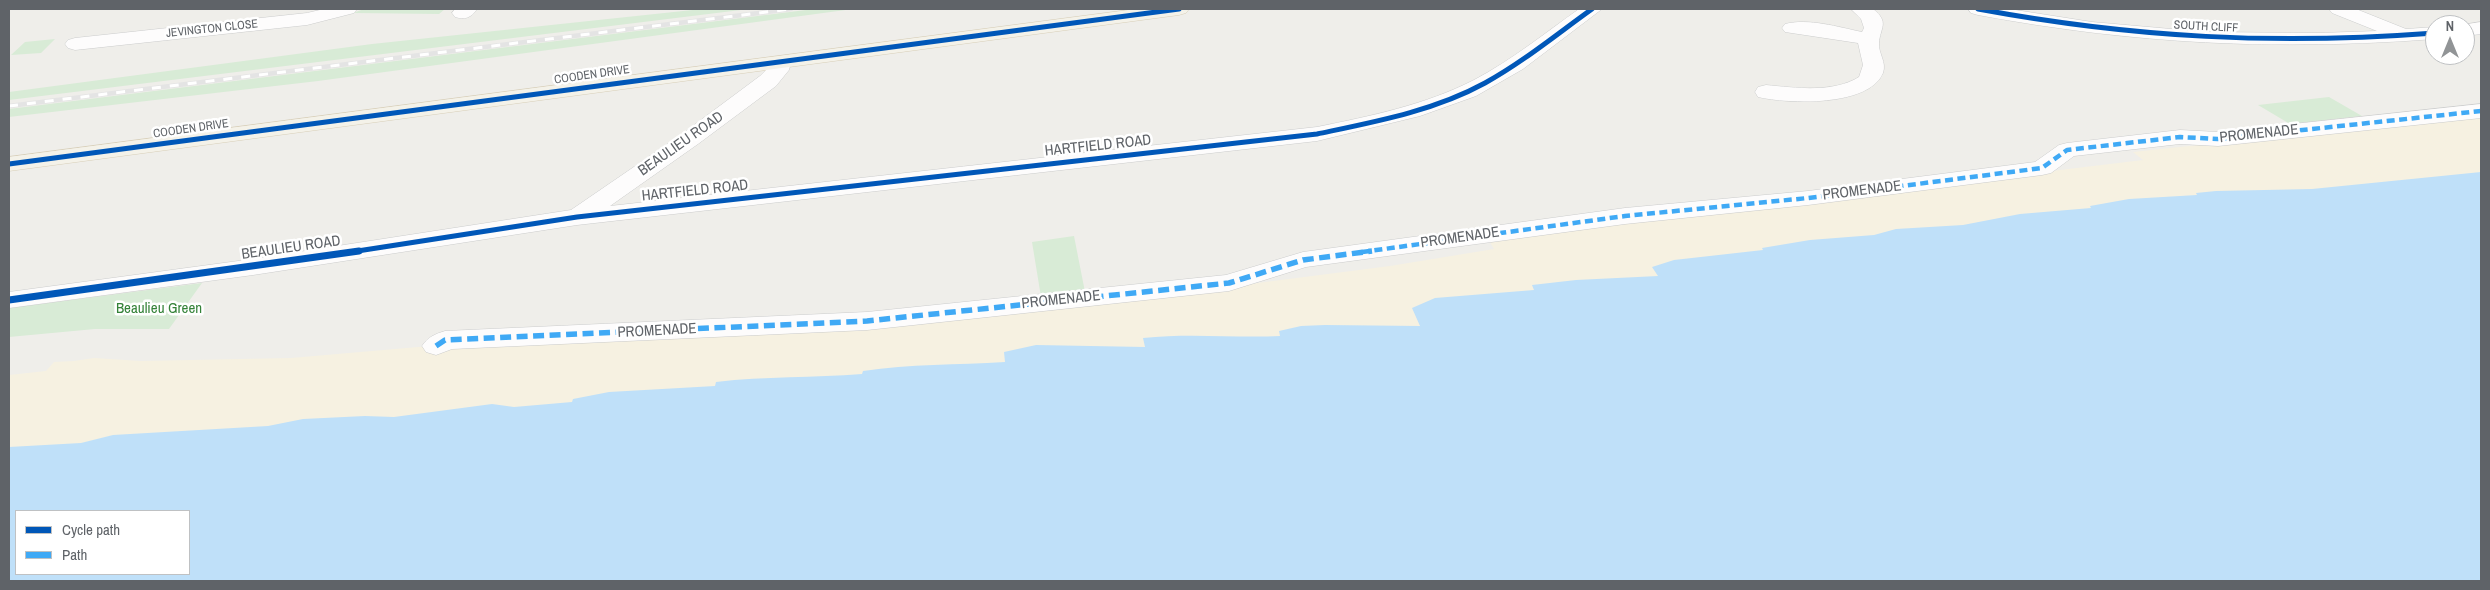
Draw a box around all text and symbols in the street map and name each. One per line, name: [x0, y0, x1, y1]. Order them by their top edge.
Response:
north arrow: [2425, 15, 2475, 65]
street label: JEVINGTON CLOSE: [165, 17, 259, 41]
text: N: [2446, 17, 2454, 35]
street label: SOUTH CLIFF: [2173, 18, 2239, 36]
street label: COODEN DRIVE: [553, 63, 631, 87]
street label: BEAULIEU ROAD: [635, 108, 727, 180]
street label: COODEN DRIVE: [152, 117, 230, 141]
street label: PROMENADE: [2219, 121, 2299, 147]
street label: HARTFIELD ROAD: [1044, 131, 1152, 161]
street label: HARTFIELD ROAD: [641, 176, 749, 206]
street label: PROMENADE: [1822, 177, 1902, 205]
street label: PROMENADE: [1419, 224, 1501, 252]
street label: BEAULIEU ROAD: [240, 232, 342, 264]
street label: PROMENADE: [1021, 287, 1101, 313]
park label: Beaulieu Green: [116, 300, 202, 318]
street label: PROMENADE: [617, 320, 697, 342]
legend: [15, 510, 190, 575]
text: Cycle path: [62, 519, 120, 540]
text: Path: [62, 544, 87, 565]

